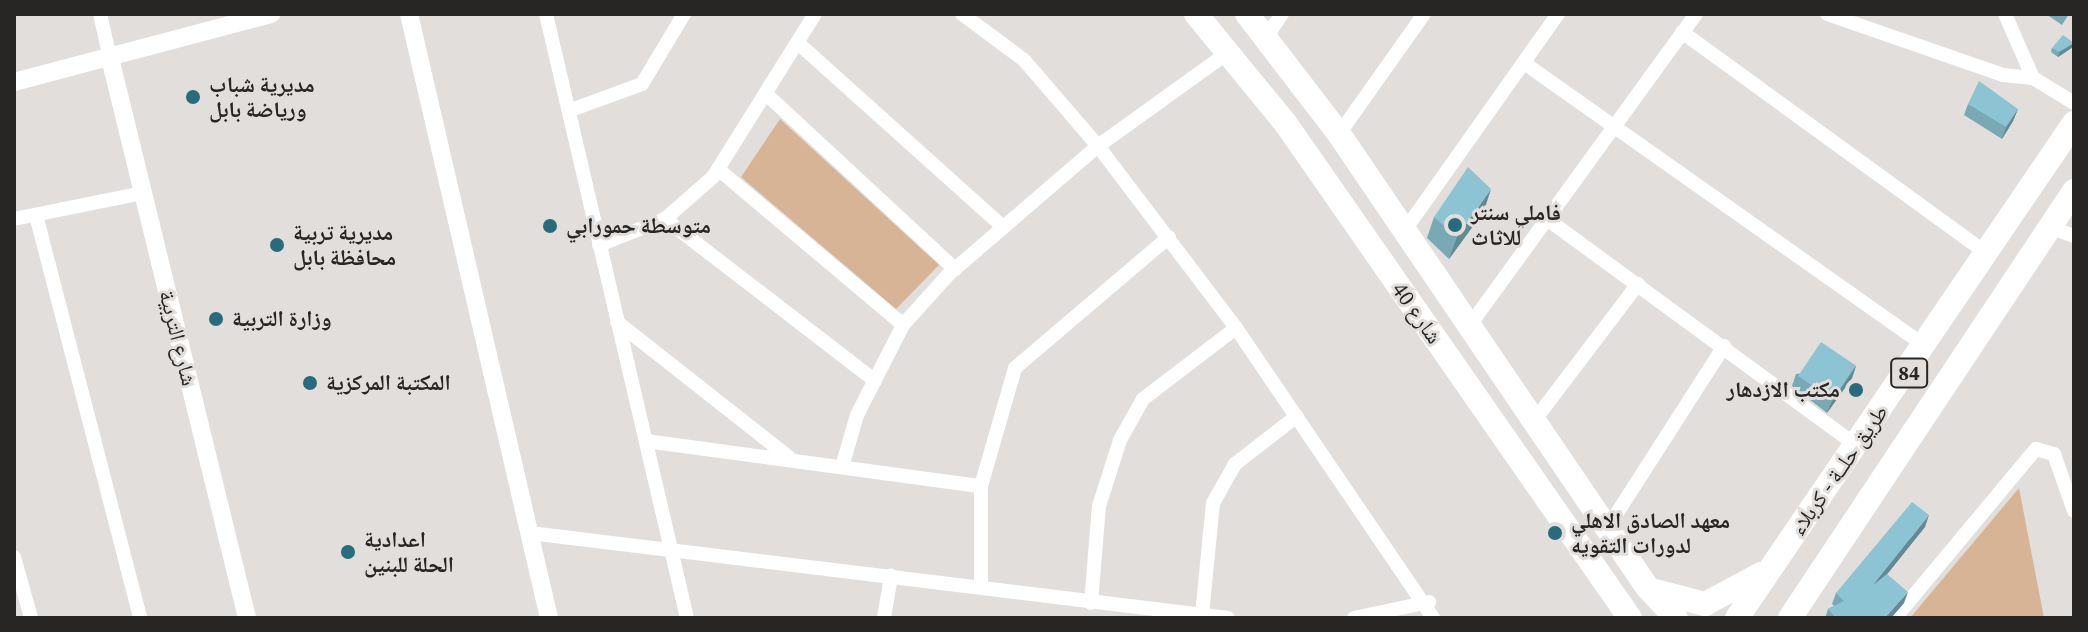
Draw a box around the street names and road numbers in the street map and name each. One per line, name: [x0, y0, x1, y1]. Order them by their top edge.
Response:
street label: شارع 40: [1386, 277, 1448, 349]
street label: شارع التربية: [153, 287, 203, 389]
road number: 84: [1889, 357, 1929, 389]
street label: طريق حلــة - كربلاء: [1784, 400, 1894, 540]

